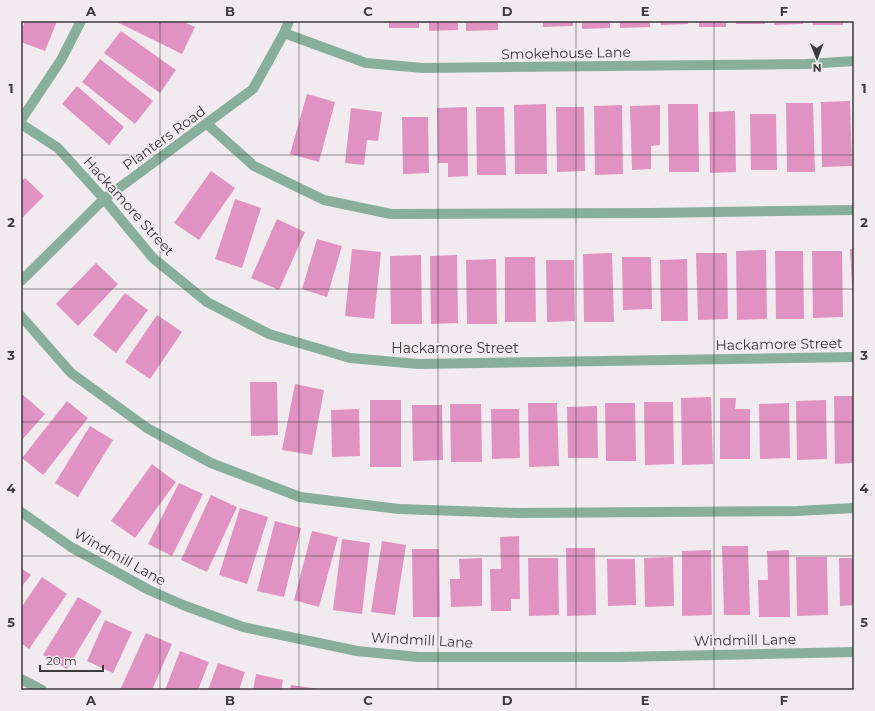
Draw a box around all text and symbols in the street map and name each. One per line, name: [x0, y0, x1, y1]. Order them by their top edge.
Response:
text: A: [85, 3, 97, 19]
text: B: [225, 3, 235, 19]
text: C: [363, 3, 373, 19]
text: D: [502, 3, 513, 19]
text: E: [641, 3, 650, 19]
text: F: [780, 3, 788, 19]
north arrow: [797, 38, 837, 78]
street label: Smokehouse Lane: [501, 43, 631, 63]
text: N: [813, 61, 822, 75]
text: 1: [8, 80, 14, 96]
text: 1: [861, 80, 867, 96]
street label: Planters Road: [119, 102, 209, 174]
street label: Hackamore Street: [80, 153, 179, 260]
text: 2: [7, 214, 15, 230]
text: 2: [860, 214, 868, 230]
street label: Hackamore Street: [715, 334, 843, 354]
street label: Hackamore Street: [391, 339, 519, 357]
text: 3: [6, 347, 15, 363]
text: 3: [859, 347, 868, 363]
text: 4: [7, 480, 16, 496]
text: 4: [860, 480, 869, 496]
street label: Windmill Lane: [71, 524, 169, 590]
text: 5: [7, 614, 15, 630]
text: 5: [860, 614, 868, 630]
street label: Windmill Lane: [370, 628, 474, 652]
street label: Windmill Lane: [694, 630, 796, 650]
scale bar: [40, 647, 103, 673]
text: 20 m: [46, 653, 77, 668]
text: A: [85, 692, 97, 708]
text: B: [225, 692, 235, 708]
text: C: [363, 692, 373, 708]
text: D: [502, 692, 513, 708]
text: E: [641, 692, 650, 708]
text: F: [780, 692, 788, 708]

